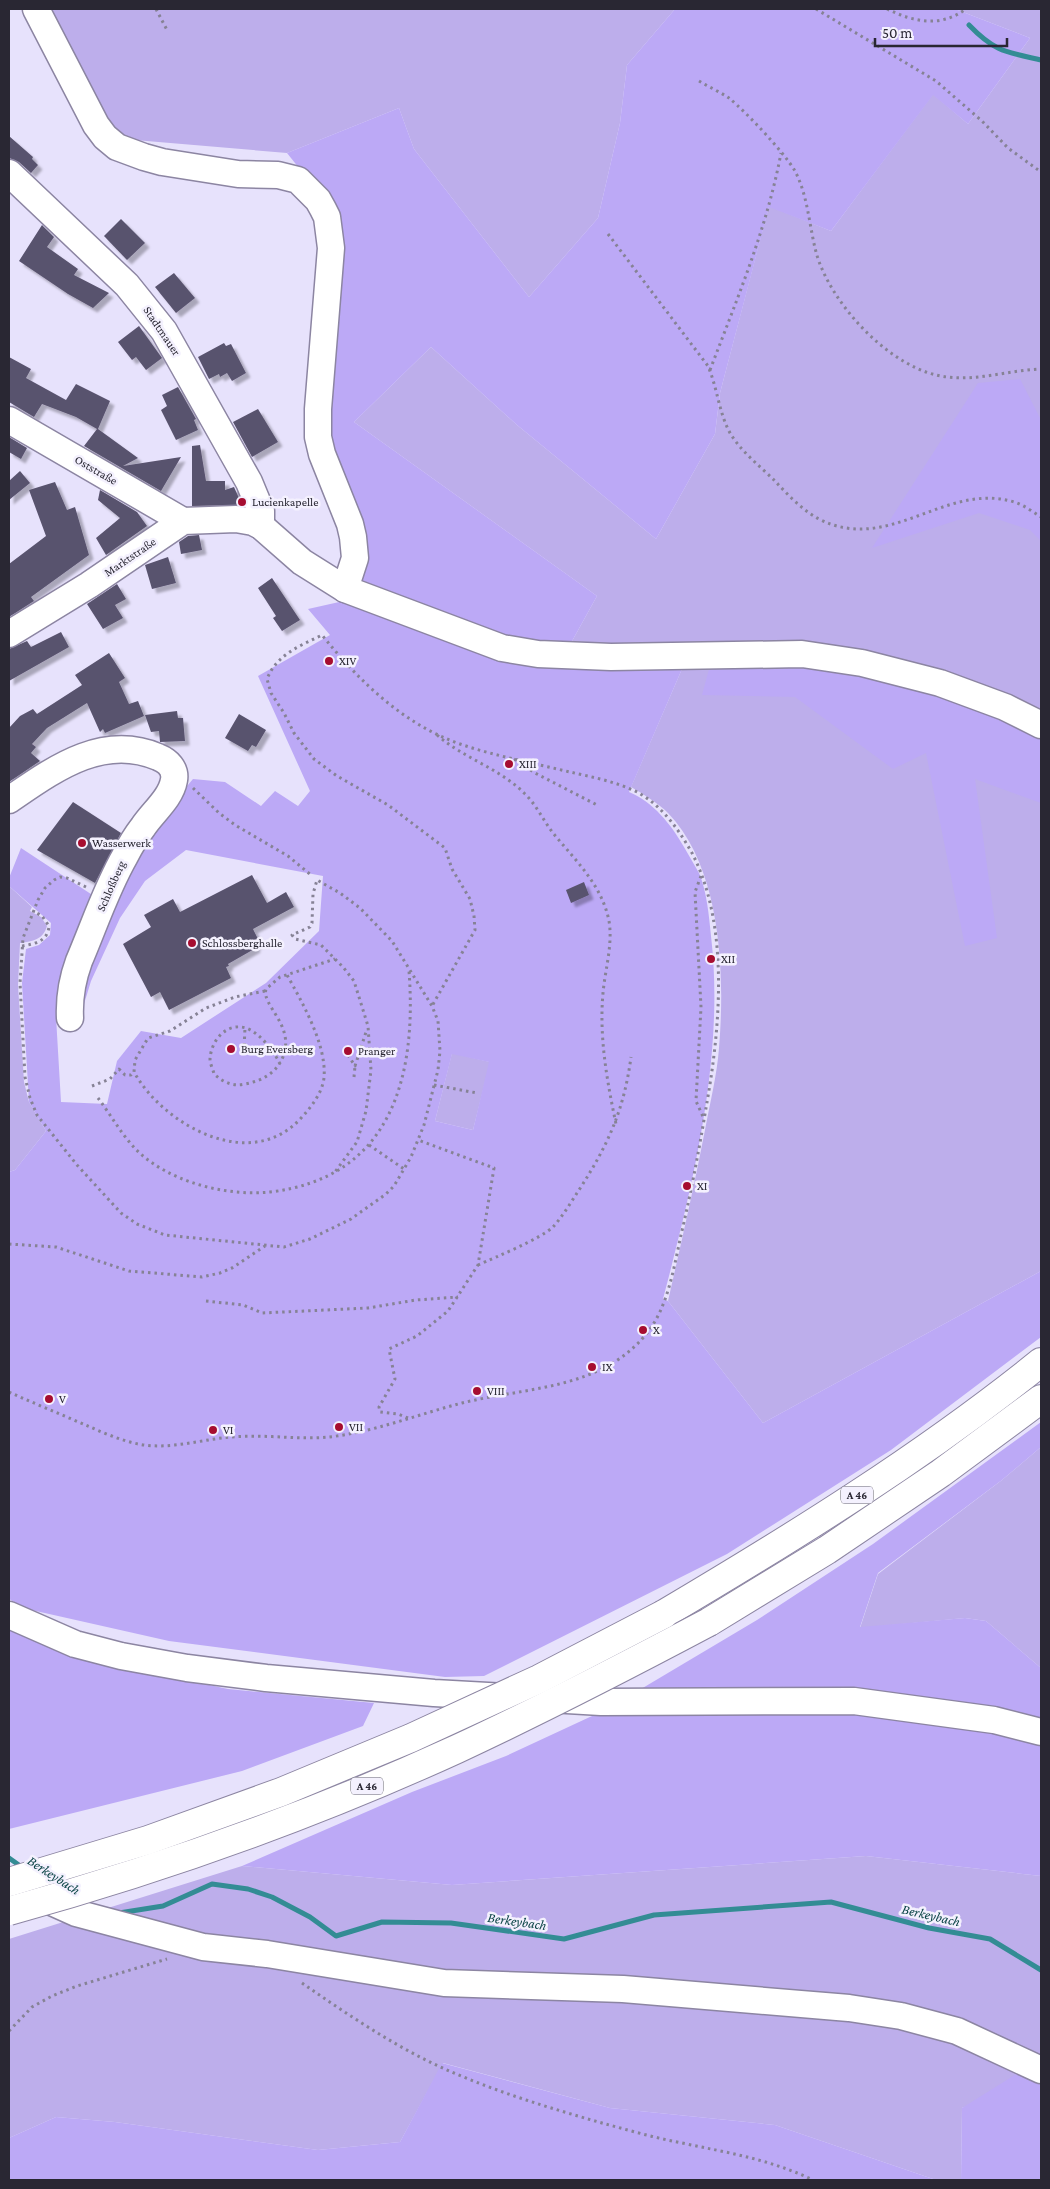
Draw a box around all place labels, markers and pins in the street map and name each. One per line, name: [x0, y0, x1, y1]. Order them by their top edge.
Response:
place label: Lucienkapelle: [252, 495, 318, 509]
marker: Lucienkapelle: [236, 496, 248, 508]
place label: XIV: [339, 654, 356, 668]
marker: XIV: [323, 655, 335, 667]
place label: XIII: [519, 757, 537, 771]
marker: XIII: [503, 758, 515, 770]
place label: Wasserwerk: [92, 836, 151, 850]
marker: Wasserwerk: [76, 837, 88, 849]
place label: Schlossberghalle: [202, 936, 282, 950]
marker: Schlossberghalle: [186, 937, 198, 949]
place label: XII: [721, 952, 735, 966]
marker: XII: [705, 953, 717, 965]
place label: Burg Eversberg: [241, 1042, 313, 1056]
marker: Burg Eversberg: [225, 1043, 237, 1055]
place label: Pranger: [358, 1044, 396, 1058]
marker: Pranger: [342, 1045, 354, 1057]
place label: XI: [697, 1179, 708, 1193]
marker: XI: [681, 1180, 693, 1192]
place label: X: [653, 1323, 660, 1337]
marker: X: [637, 1324, 649, 1336]
place label: IX: [602, 1360, 613, 1374]
marker: IX: [586, 1361, 598, 1373]
place label: VIII: [487, 1384, 505, 1398]
marker: VIII: [471, 1385, 483, 1397]
place label: V: [59, 1392, 66, 1406]
marker: V: [43, 1393, 55, 1405]
place label: VII: [349, 1420, 363, 1434]
marker: VII: [333, 1421, 345, 1433]
place label: VI: [223, 1423, 234, 1437]
marker: VI: [207, 1424, 219, 1436]

